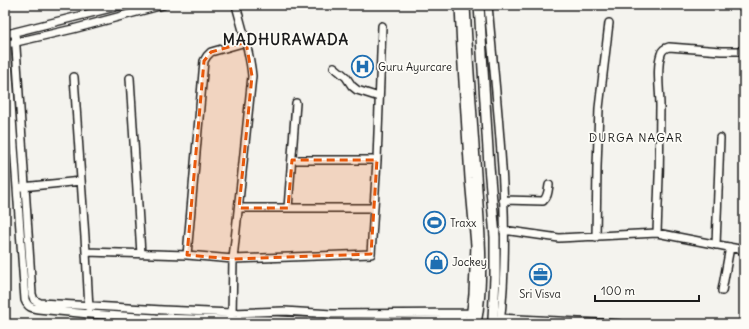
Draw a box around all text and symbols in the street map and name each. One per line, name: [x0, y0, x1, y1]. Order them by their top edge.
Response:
district label: MADHURAWADA: [223, 30, 349, 49]
hospital icon: Guru Ayurcare: [350, 54, 376, 80]
place label: Guru Ayurcare: [378, 60, 452, 74]
district label: DURGA NAGAR: [589, 130, 683, 145]
sports icon: Traxx: [421, 210, 447, 236]
place label: Traxx: [450, 216, 477, 230]
shop icon: Jockey: [423, 249, 449, 275]
place label: Jockey: [452, 255, 487, 269]
office icon: Sri Visva: [527, 261, 553, 287]
scale bar: [595, 277, 699, 303]
text: 100 m: [601, 283, 635, 298]
place label: Sri Visva: [519, 287, 561, 301]

